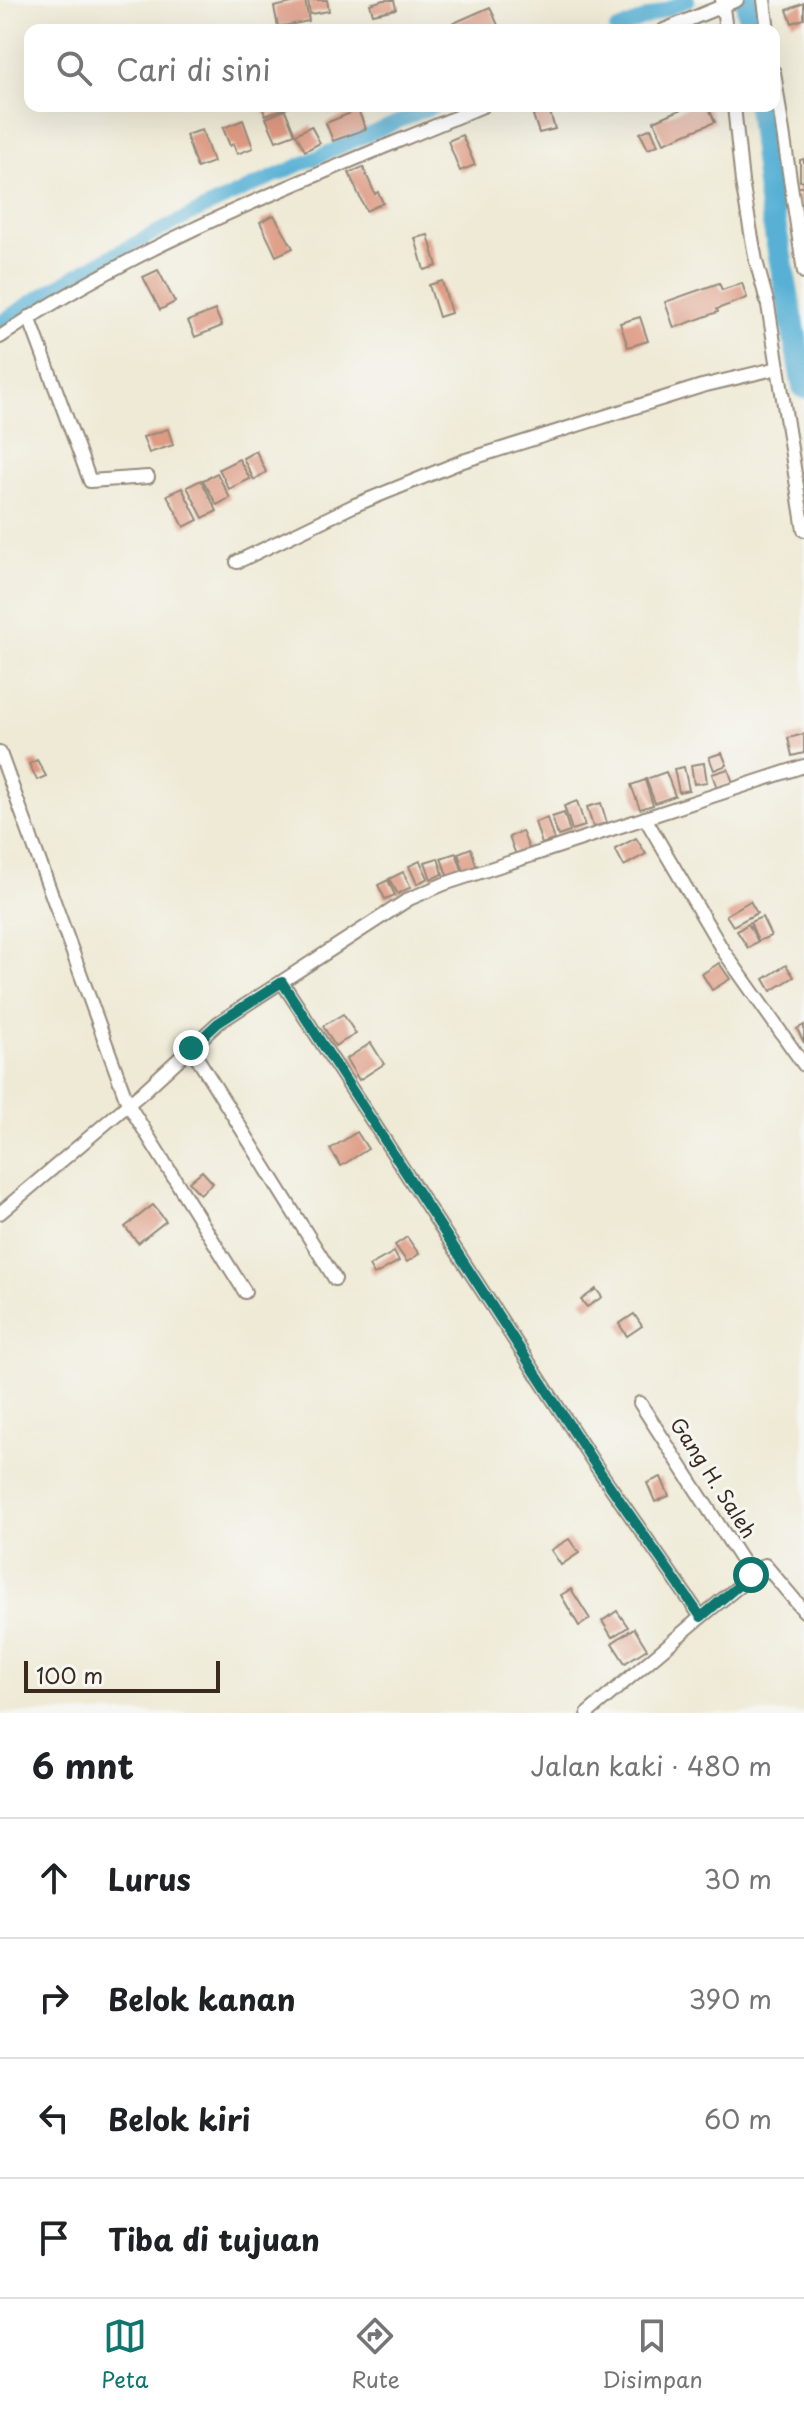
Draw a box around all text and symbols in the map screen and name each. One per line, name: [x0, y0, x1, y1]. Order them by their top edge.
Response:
search box: [24, 24, 780, 112]
icon: search: [52, 46, 96, 90]
text: Cari di sini: [116, 46, 271, 91]
route end: [173, 1030, 209, 1066]
street label: Gang H. Saleh: [663, 1411, 764, 1544]
route start: [733, 1557, 769, 1593]
scale bar: [24, 1657, 220, 1693]
text: 100 m: [36, 1658, 103, 1691]
text: 6 mnt: [32, 1739, 134, 1791]
text: Jalan kaki · 480 m: [530, 1746, 772, 1785]
icon: ahead: [32, 1856, 76, 1900]
text: Lurus: [108, 1856, 191, 1901]
text: 30 m: [704, 1859, 772, 1898]
icon: right: [32, 1976, 76, 2020]
text: Belok kanan: [108, 1976, 295, 2021]
text: 390 m: [688, 1979, 772, 2018]
icon: left: [32, 2096, 76, 2140]
text: Belok kiri: [108, 2096, 250, 2141]
text: 60 m: [704, 2099, 772, 2138]
icon: arrive: [32, 2216, 76, 2260]
text: Tiba di tujuan: [108, 2216, 320, 2261]
tab: Peta: [101, 2314, 149, 2395]
tab: Rute: [351, 2314, 400, 2395]
tab: Disimpan: [602, 2314, 703, 2395]

